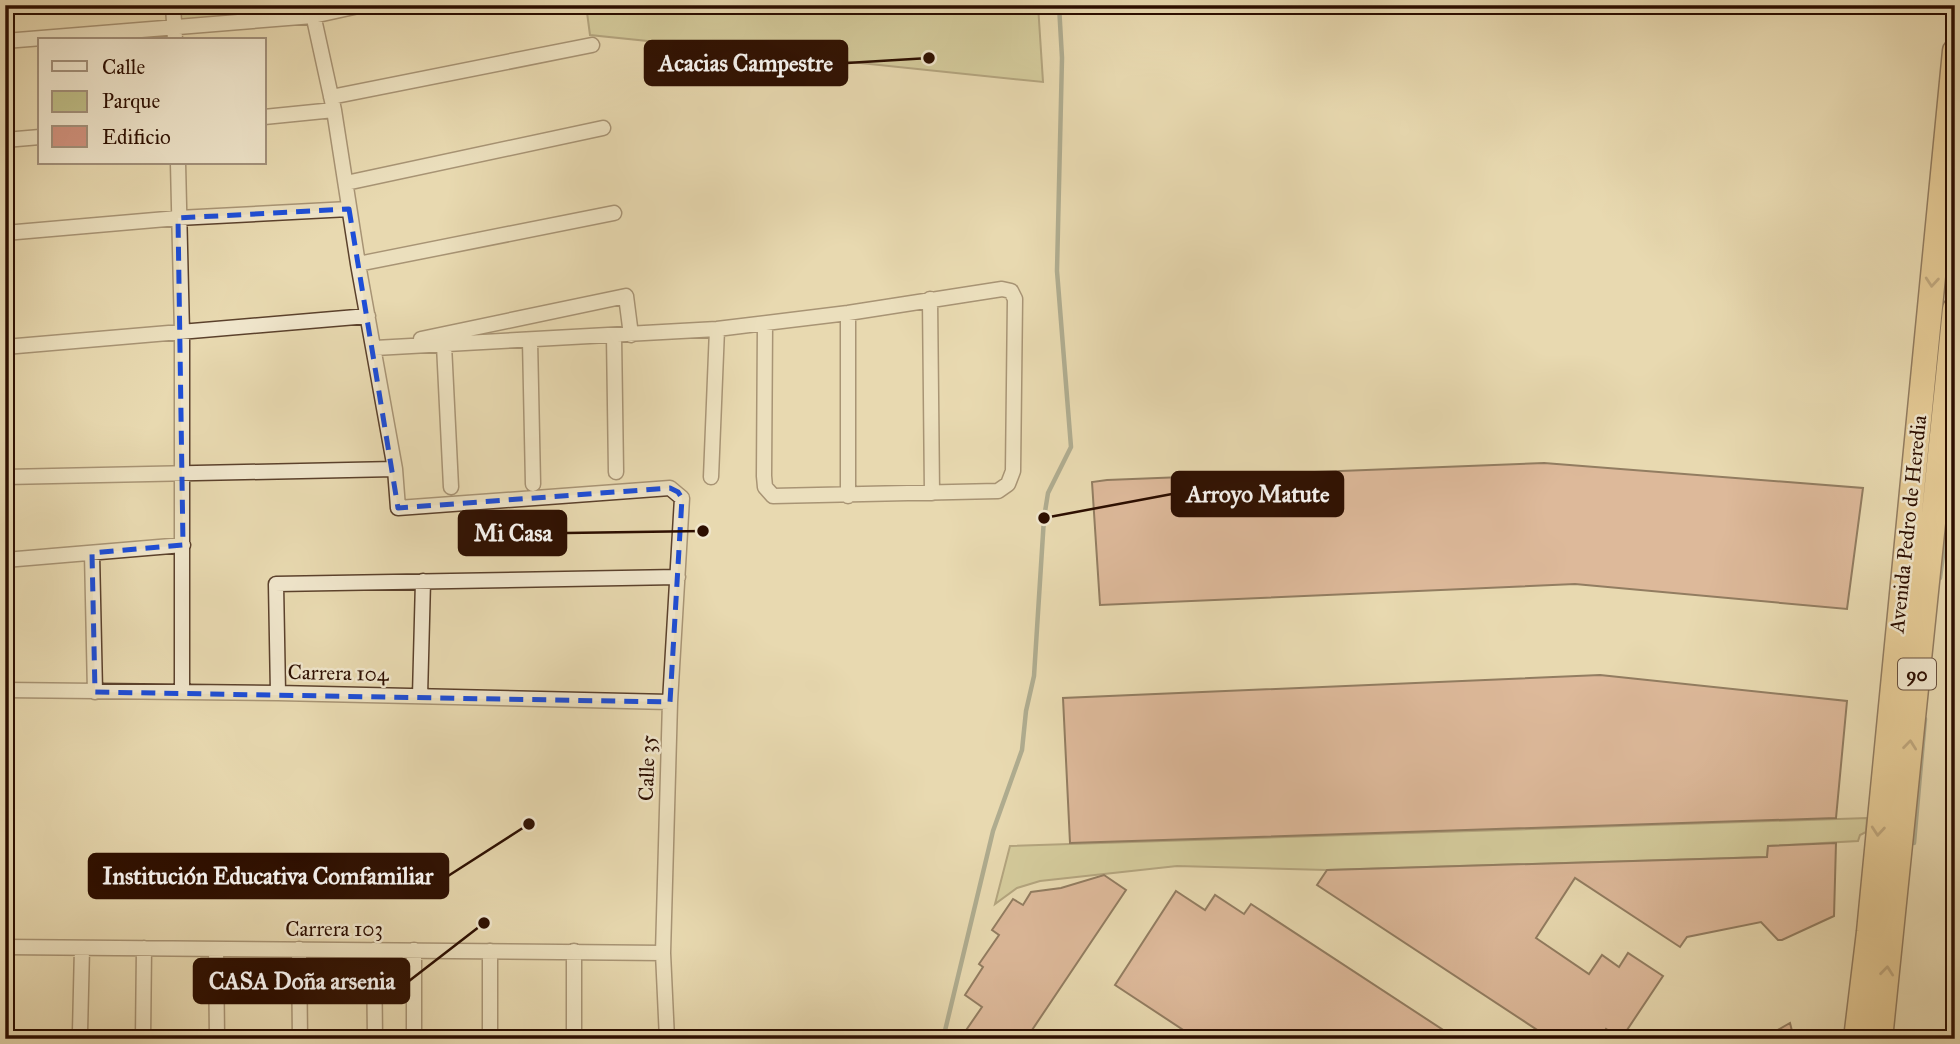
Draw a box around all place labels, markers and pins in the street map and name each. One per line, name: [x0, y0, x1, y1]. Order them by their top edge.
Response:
callout: Acacias Campestre: [645, 41, 847, 85]
callout: Arroyo Matute: [1172, 472, 1343, 516]
callout: Mi Casa: [459, 511, 566, 555]
callout: Institución Educativa Comfamiliar: [89, 854, 448, 898]
callout: CASA Doña arsenia: [194, 959, 409, 1003]

